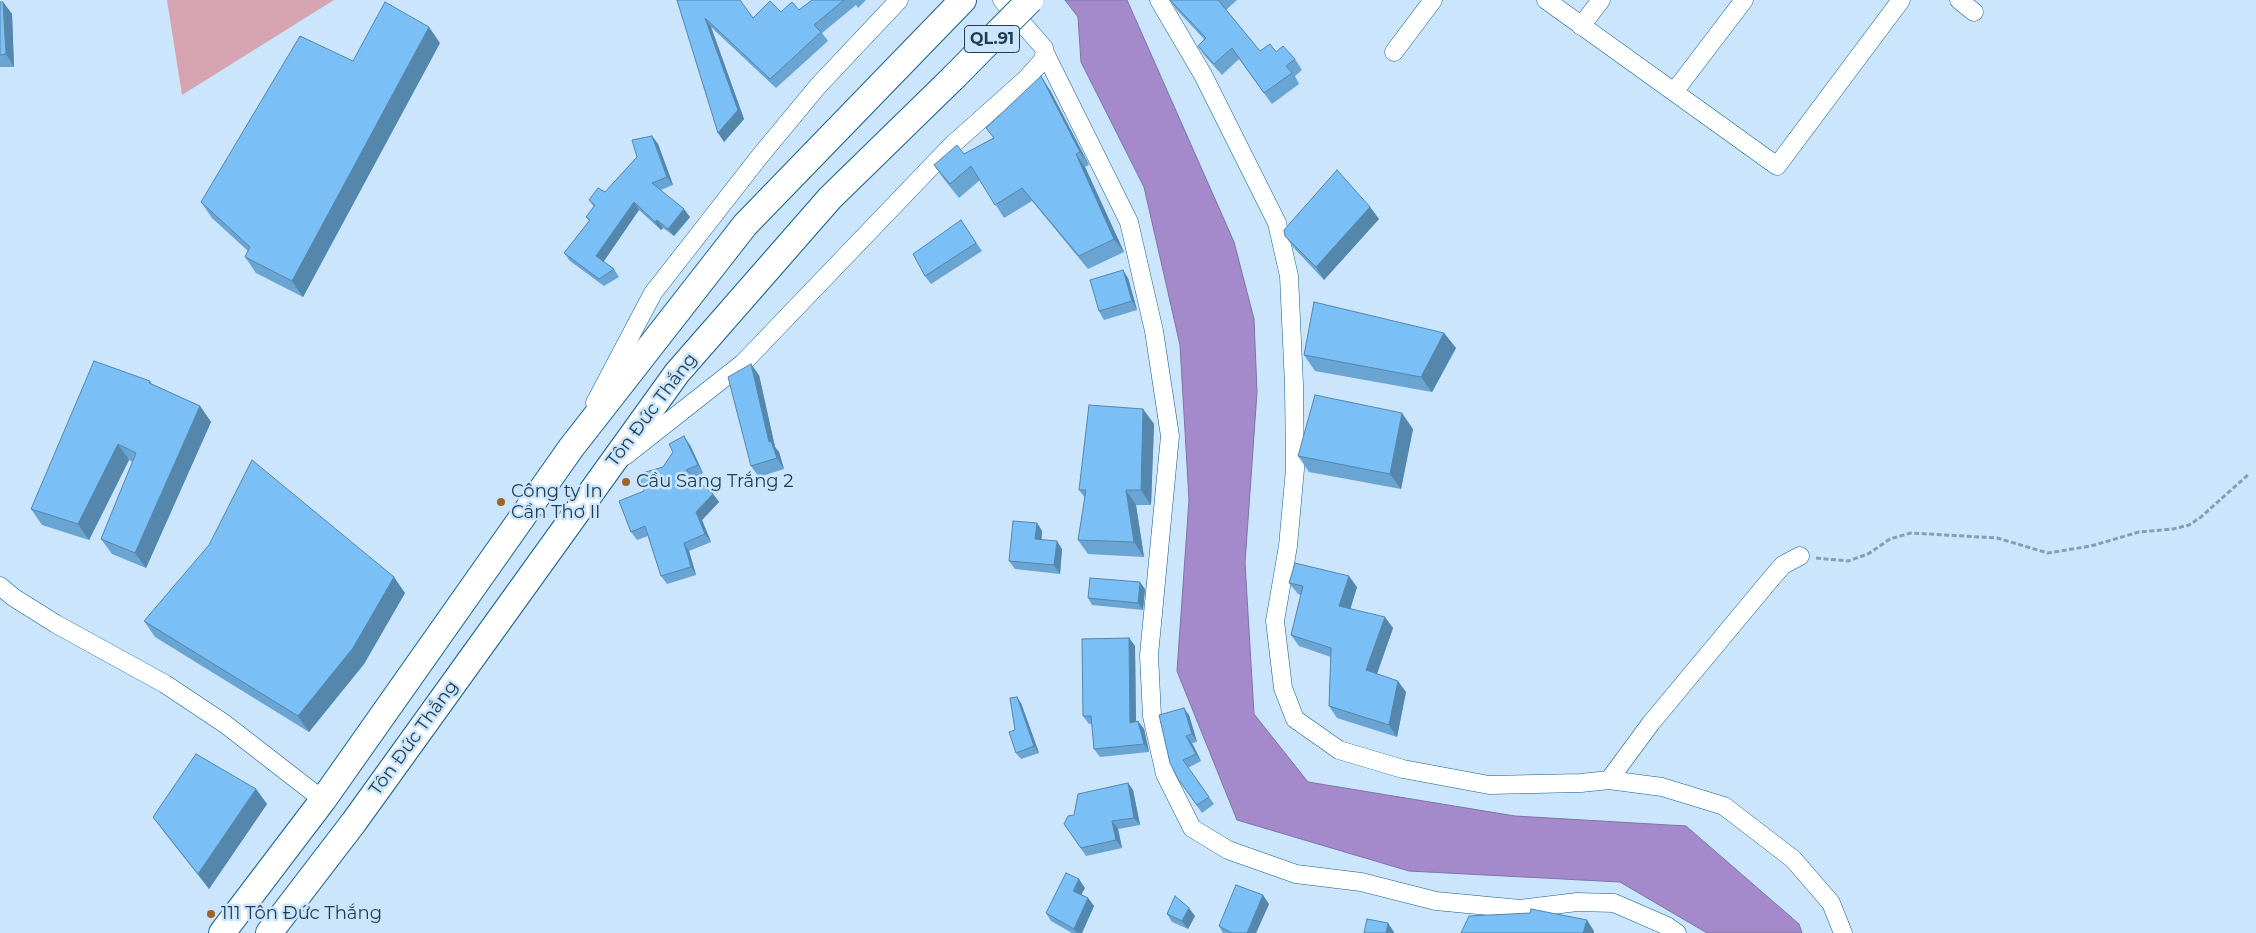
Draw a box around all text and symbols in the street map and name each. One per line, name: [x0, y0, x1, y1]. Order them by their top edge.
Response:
road number: QL.91: [964, 26, 1020, 52]
street label: Tôn Đức Thắng: [602, 349, 702, 471]
place label: Cầu Sang Trắng 2: [636, 471, 794, 493]
marker: Cầu Sang Trắng 2: [620, 476, 632, 488]
place label: Công ty In Cần Thơ II: [511, 481, 603, 524]
marker: Công ty In Cần Thơ II: [495, 496, 507, 508]
street label: Tôn Đức Thắng: [365, 676, 463, 800]
place label: 111 Tôn Đức Thắng: [221, 903, 382, 925]
marker: 111 Tôn Đức Thắng: [205, 908, 217, 920]

